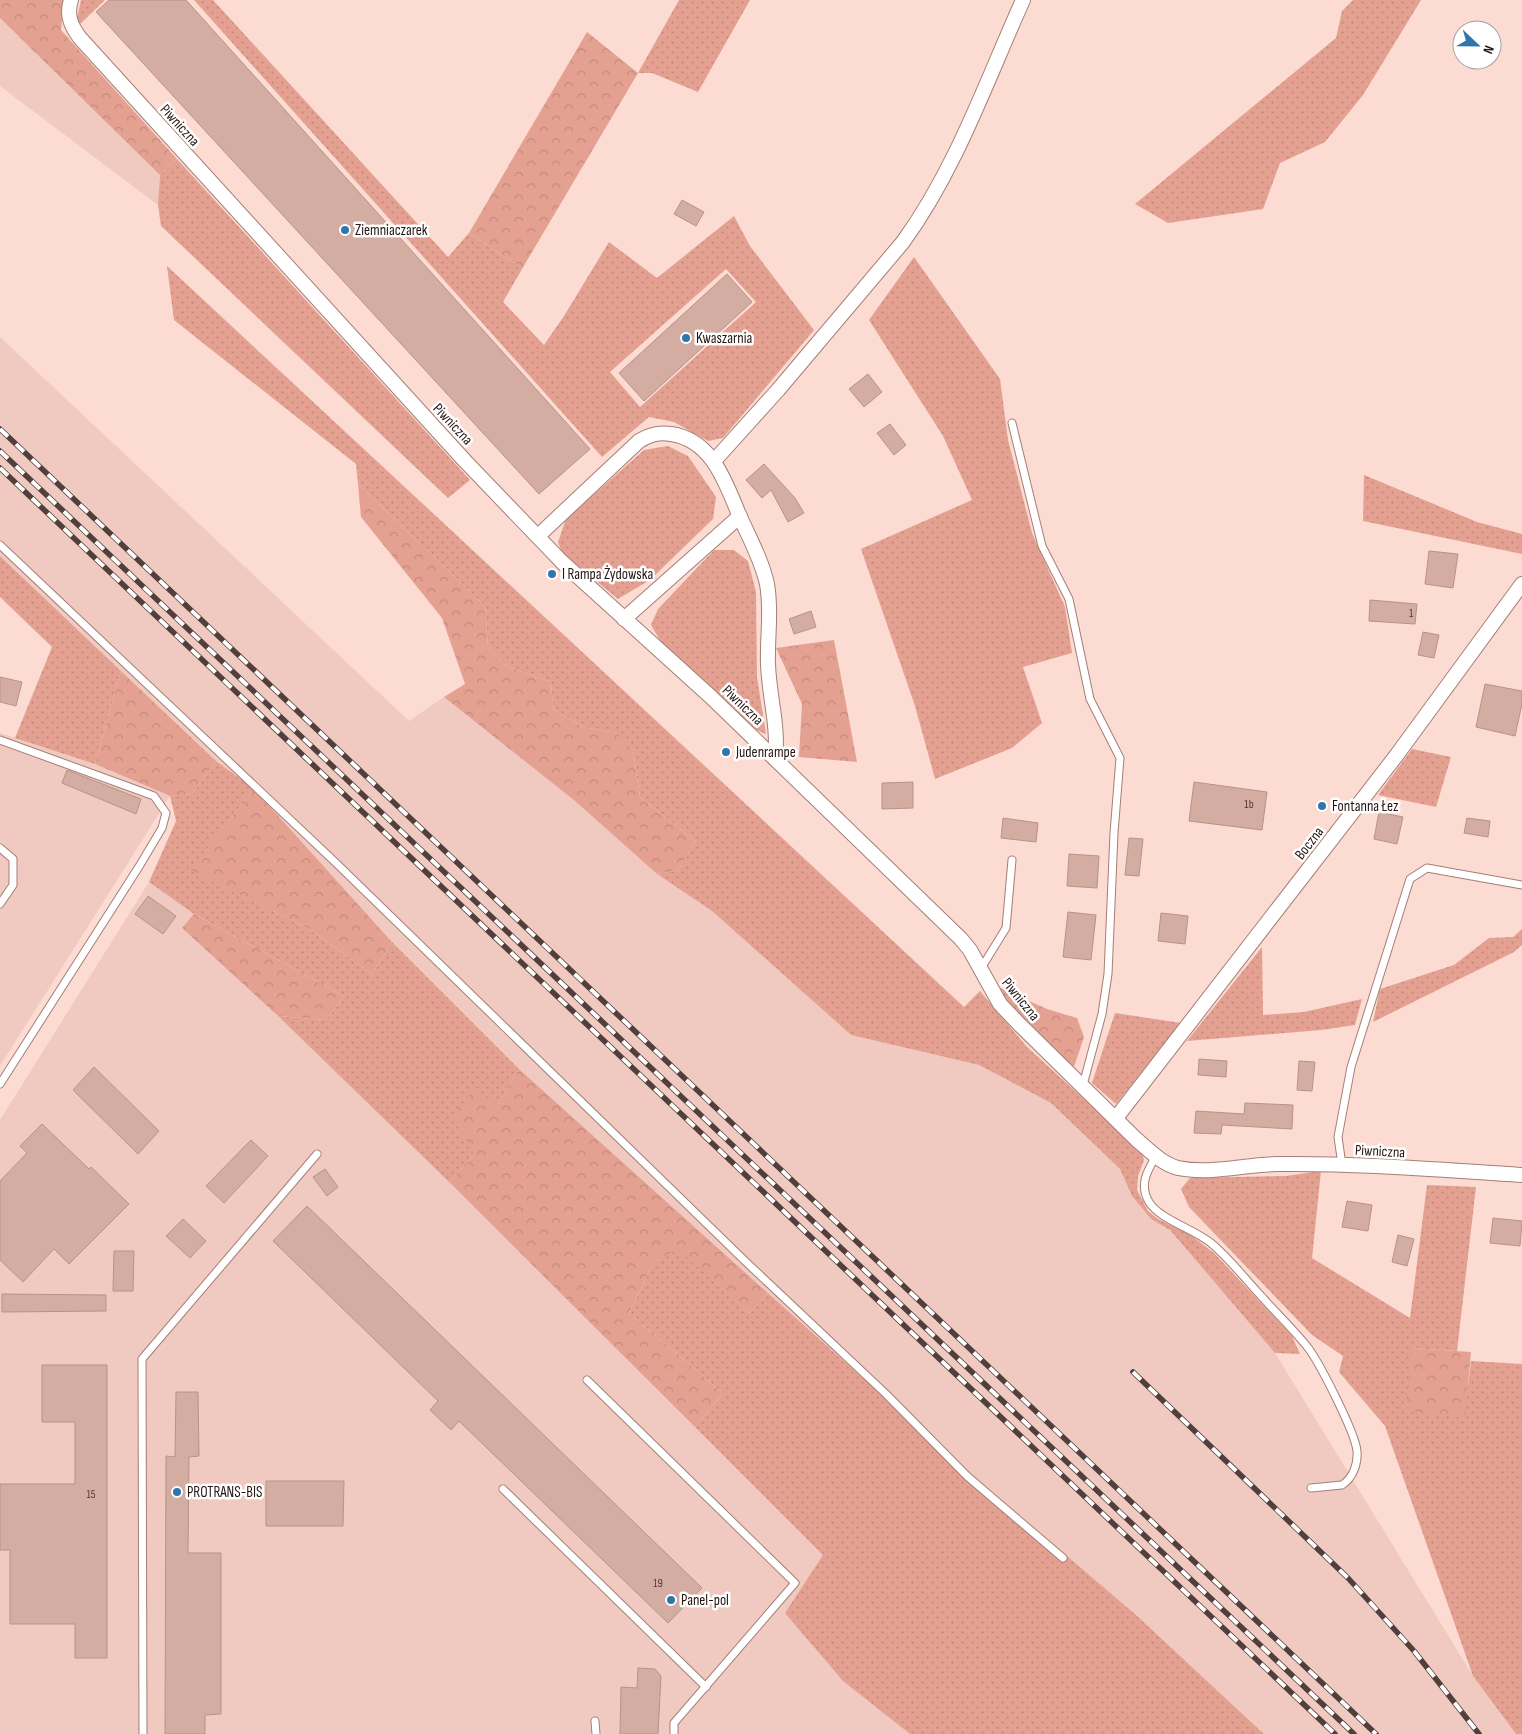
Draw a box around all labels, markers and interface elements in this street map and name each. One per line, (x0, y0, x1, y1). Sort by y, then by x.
north arrow (1452, 20, 1502, 70)
text: N (1479, 43, 1498, 56)
street label: Piwniczna (156, 100, 204, 151)
place label: Ziemniaczarek (355, 221, 428, 240)
marker: Ziemniaczarek (339, 224, 351, 236)
place label: Kwaszarnia (696, 329, 752, 348)
marker: Kwaszarnia (680, 332, 692, 344)
street label: Piwniczna (429, 399, 477, 449)
place label: I Rampa Żydowska (562, 565, 653, 584)
marker: I Rampa Żydowska (546, 568, 558, 580)
house number: 1 (1409, 606, 1414, 621)
street label: Piwniczna (718, 681, 767, 730)
place label: Judenrampe (735, 743, 796, 762)
marker: Judenrampe (720, 746, 732, 758)
house number: 1b (1244, 797, 1254, 812)
place label: Fontanna Łez (1332, 797, 1399, 816)
marker: Fontanna Łez (1316, 800, 1328, 812)
street label: Boczna (1291, 823, 1328, 863)
street label: Piwniczna (997, 974, 1044, 1025)
street label: Piwniczna (1354, 1141, 1406, 1162)
place label: PROTRANS-BIS (187, 1483, 262, 1502)
marker: PROTRANS-BIS (171, 1486, 183, 1498)
house number: 15 (86, 1487, 96, 1502)
house number: 19 (653, 1576, 663, 1591)
place label: Panel-pol (681, 1591, 729, 1610)
marker: Panel-pol (665, 1594, 677, 1606)

